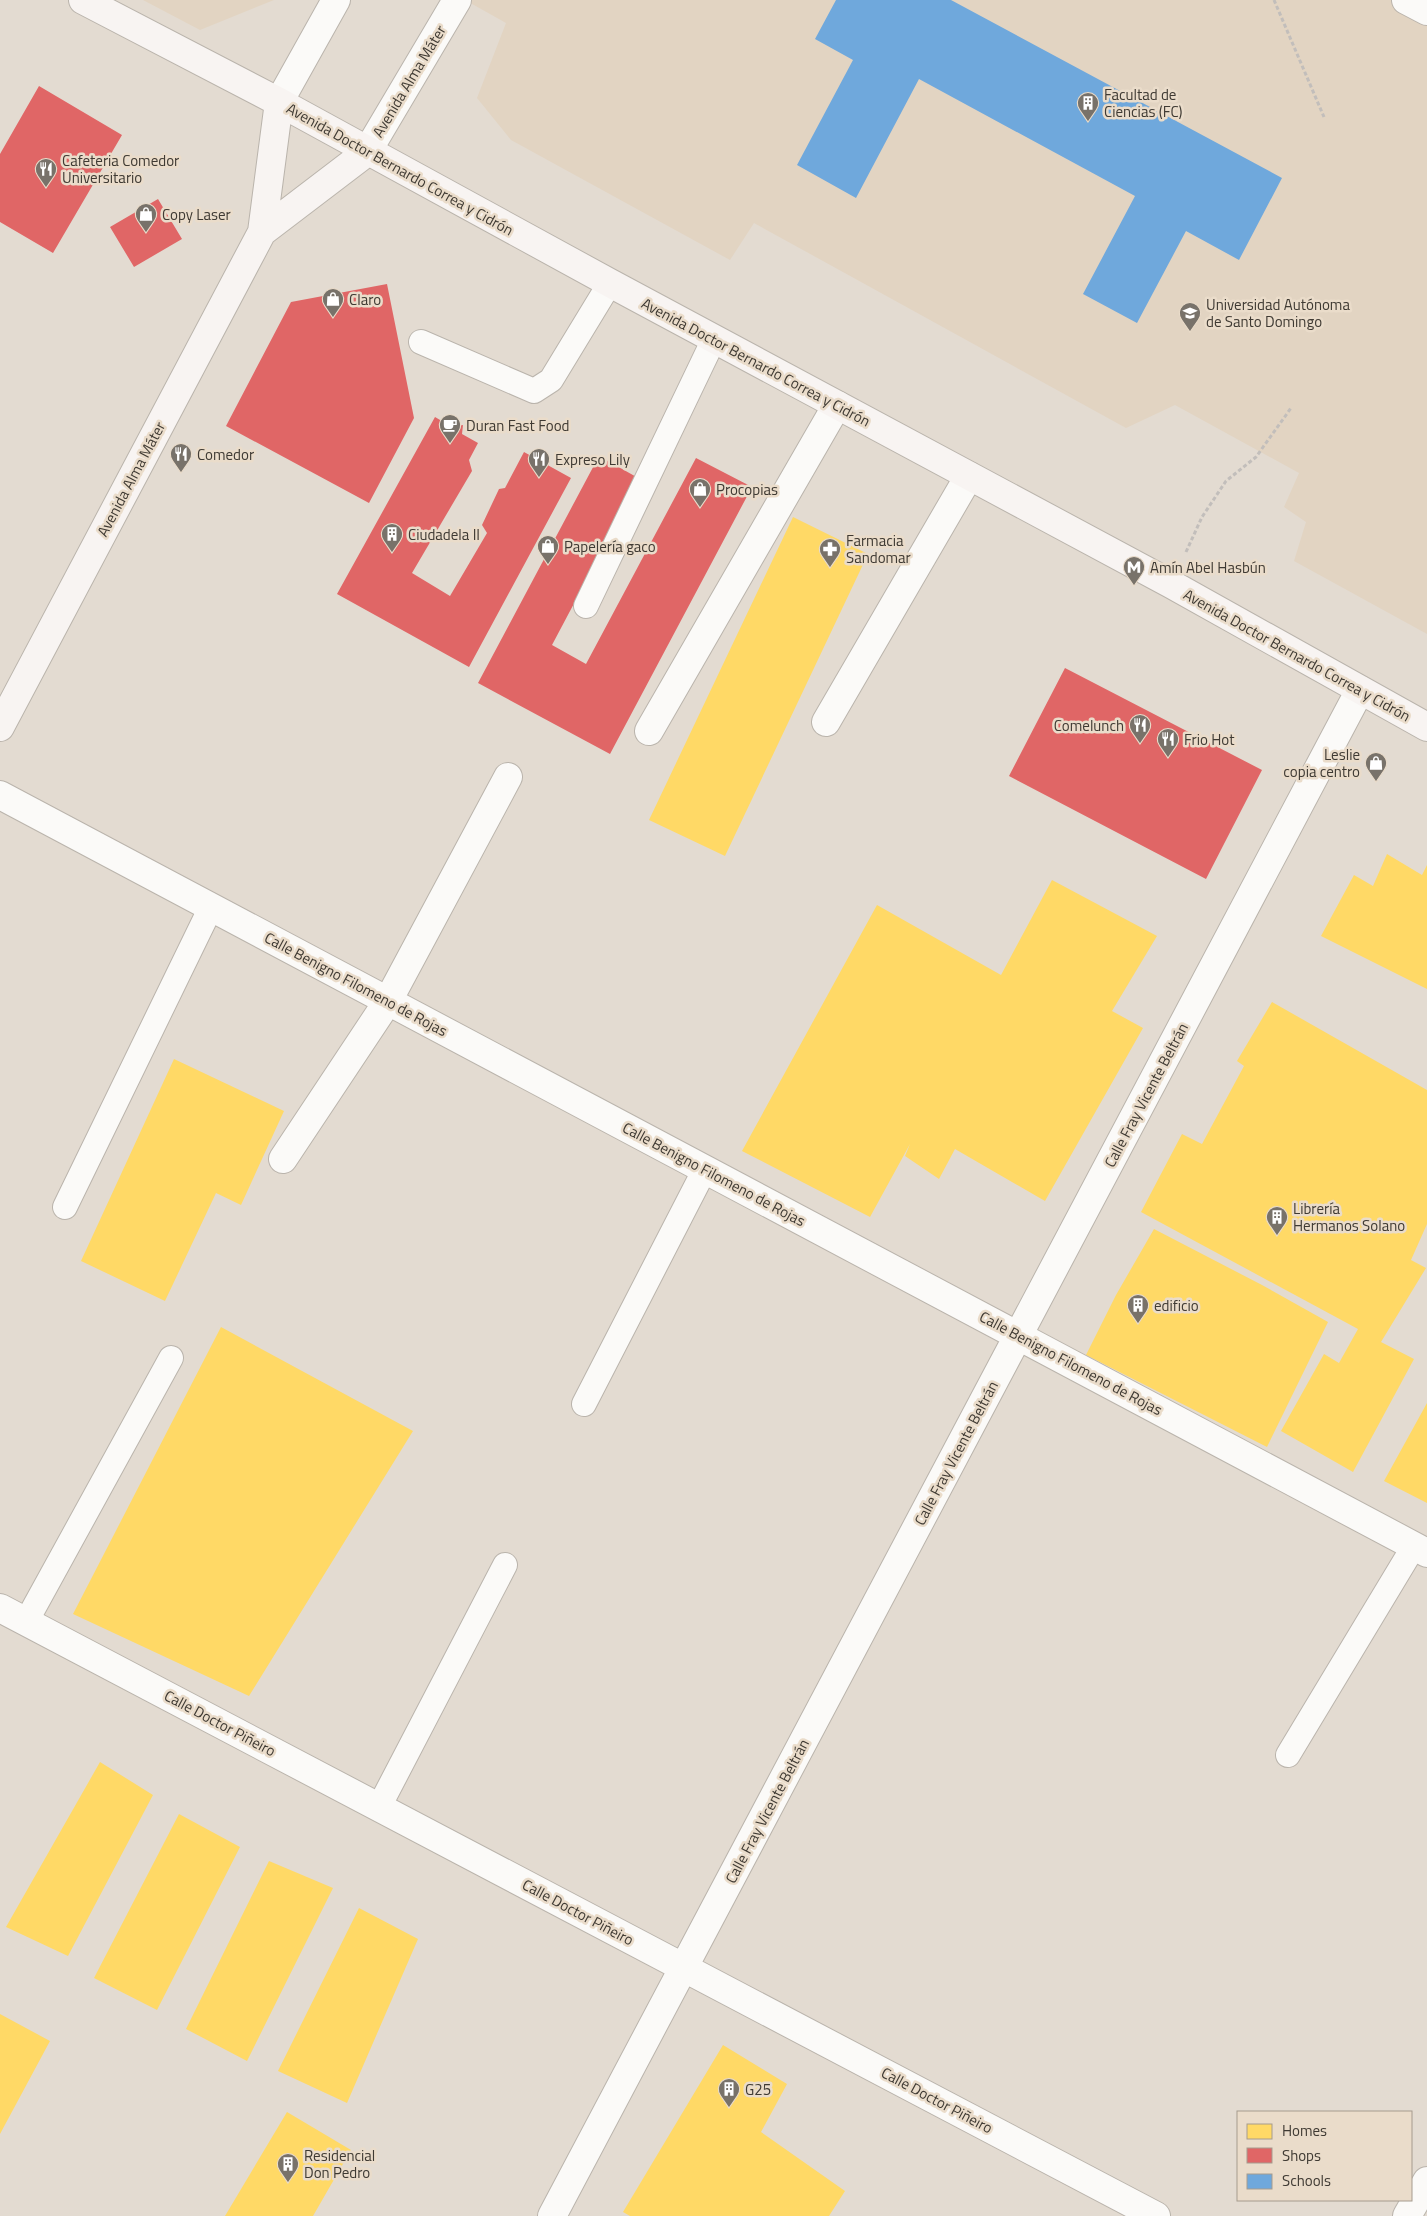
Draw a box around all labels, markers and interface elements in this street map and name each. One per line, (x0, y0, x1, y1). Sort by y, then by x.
street label: Avenida Alma Máter (366, 21, 452, 141)
place label: Facultad de Ciencias (FC) (1104, 83, 1183, 123)
building icon: Facultad de Ciencias (FC) (1076, 91, 1100, 122)
street label: Avenida Doctor Bernardo Correa y Cidrón (282, 97, 518, 241)
place label: Cafeteria Comedor Universitario (62, 149, 179, 189)
restaurant icon: Cafeteria Comedor Universitario (34, 157, 58, 188)
shop icon: Copy Laser (134, 202, 158, 233)
place label: Copy Laser (162, 203, 231, 226)
shop icon: Claro (321, 287, 345, 318)
place label: Claro (349, 288, 381, 311)
street label: Avenida Doctor Bernardo Correa y Cidrón (637, 292, 875, 432)
place label: Universidad Autónoma de Santo Domingo (1206, 293, 1350, 333)
school or university icon: Universidad Autónoma de Santo Domingo (1178, 301, 1202, 332)
cafe icon: Duran Fast Food (438, 413, 462, 444)
place label: Duran Fast Food (466, 414, 570, 437)
street label: Avenida Alma Máter (91, 417, 171, 541)
restaurant icon: Comedor (169, 442, 193, 473)
place label: Comedor (197, 443, 254, 466)
restaurant icon: Expreso Lily (527, 447, 551, 478)
place label: Expreso Lily (555, 448, 630, 471)
shop icon: Procopias (688, 477, 712, 508)
place label: Procopias (716, 478, 778, 501)
building icon: Ciudadela II (380, 522, 404, 553)
place label: Ciudadela II (408, 523, 480, 546)
place label: Farmacia Sandomar (846, 529, 911, 569)
shop icon: Papelería gaco (536, 534, 560, 565)
place label: Papelería gaco (564, 535, 656, 558)
pharmacy icon: Farmacia Sandomar (818, 537, 842, 568)
metro station icon: Amín Abel Hasbún (1122, 555, 1146, 586)
place label: Amín Abel Hasbún (1150, 556, 1266, 579)
street label: Avenida Doctor Bernardo Correa y Cidrón (1179, 583, 1415, 727)
restaurant icon: Comelunch (1128, 713, 1152, 744)
place label: Comelunch (1054, 714, 1124, 737)
restaurant icon: Frio Hot (1156, 727, 1180, 758)
place label: Frio Hot (1184, 728, 1235, 751)
place label: Leslie copia centro (1283, 743, 1360, 783)
shop icon: Leslie copia centro (1364, 751, 1388, 782)
street label: Calle Benigno Filomeno de Rojas (260, 926, 452, 1042)
street label: Calle Fray Vicente Beltrán (1098, 1019, 1194, 1171)
street label: Calle Benigno Filomeno de Rojas (618, 1116, 810, 1232)
place label: Librería Hermanos Solano (1293, 1197, 1405, 1237)
building icon: Librería Hermanos Solano (1265, 1205, 1289, 1236)
building icon: edificio (1126, 1293, 1150, 1324)
place label: edificio (1154, 1294, 1199, 1317)
street label: Calle Benigno Filomeno de Rojas (975, 1305, 1167, 1421)
street label: Calle Fray Vicente Beltrán (908, 1377, 1004, 1529)
street label: Calle Doctor Piñeiro (160, 1684, 280, 1762)
street label: Calle Fray Vicente Beltrán (719, 1735, 815, 1887)
street label: Calle Doctor Piñeiro (518, 1873, 638, 1951)
street label: Calle Doctor Piñeiro (877, 2061, 997, 2139)
building icon: G25 (717, 2077, 741, 2108)
place label: G25 (745, 2078, 771, 2101)
legend (1237, 2111, 1412, 2201)
text: Homes (1282, 2119, 1327, 2142)
place label: Residencial Don Pedro (304, 2144, 375, 2184)
text: Shops (1282, 2144, 1321, 2167)
building icon: Residencial Don Pedro (276, 2152, 300, 2183)
text: Schools (1282, 2169, 1331, 2192)

